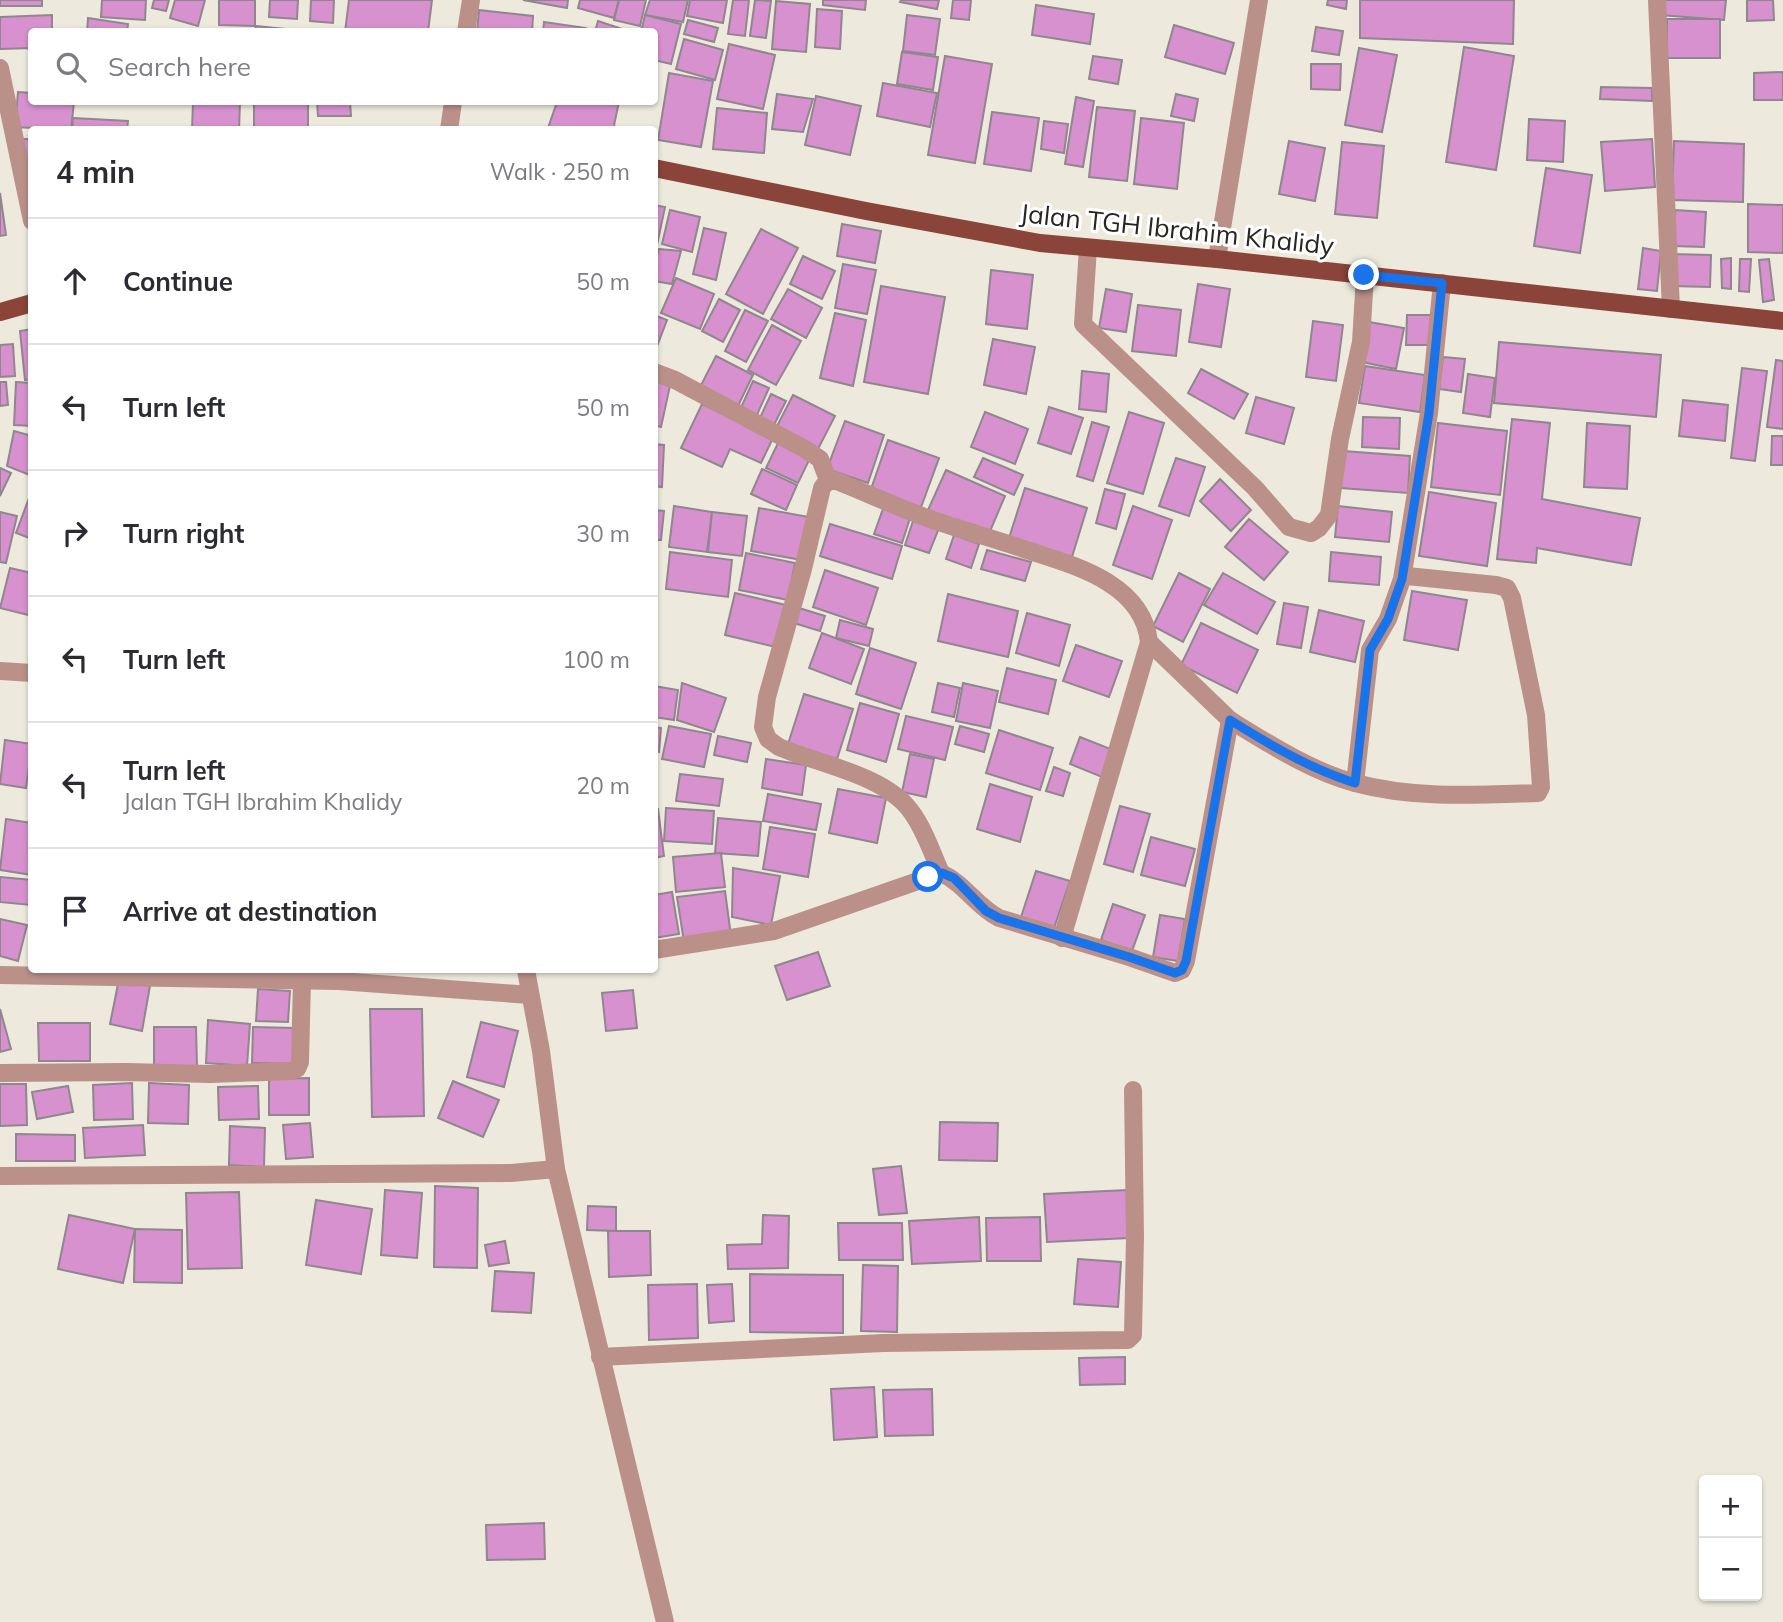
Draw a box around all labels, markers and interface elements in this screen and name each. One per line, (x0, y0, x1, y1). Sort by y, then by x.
search box (28, 28, 658, 105)
icon: search (52, 48, 90, 86)
text: Search here (108, 50, 251, 83)
text: 4 min (56, 153, 135, 191)
text: Walk · 250 m (490, 157, 630, 186)
street label: Jalan TGH Ibrahim Khalidy (1018, 196, 1336, 262)
route end (1348, 259, 1379, 290)
icon: ahead (56, 262, 94, 300)
text: Continue (123, 265, 233, 298)
text: 50 m (576, 267, 630, 296)
icon: left (56, 388, 94, 426)
text: Turn left (123, 391, 225, 424)
text: 50 m (576, 393, 630, 422)
icon: right (56, 514, 94, 552)
text: Turn right (123, 517, 244, 550)
text: 30 m (576, 519, 630, 548)
icon: left (56, 640, 94, 678)
text: Turn left (123, 643, 225, 676)
text: 100 m (562, 645, 630, 674)
text: Turn left (123, 754, 225, 787)
icon: left (56, 766, 94, 804)
text: 20 m (576, 771, 630, 800)
text: Jalan TGH Ibrahim Khalidy (123, 787, 402, 816)
route start (912, 861, 943, 892)
icon: arrive (56, 892, 94, 930)
text: Arrive at destination (123, 895, 378, 928)
map controls (1699, 1475, 1762, 1601)
button: + (1699, 1475, 1762, 1538)
button: − (1699, 1538, 1762, 1601)

